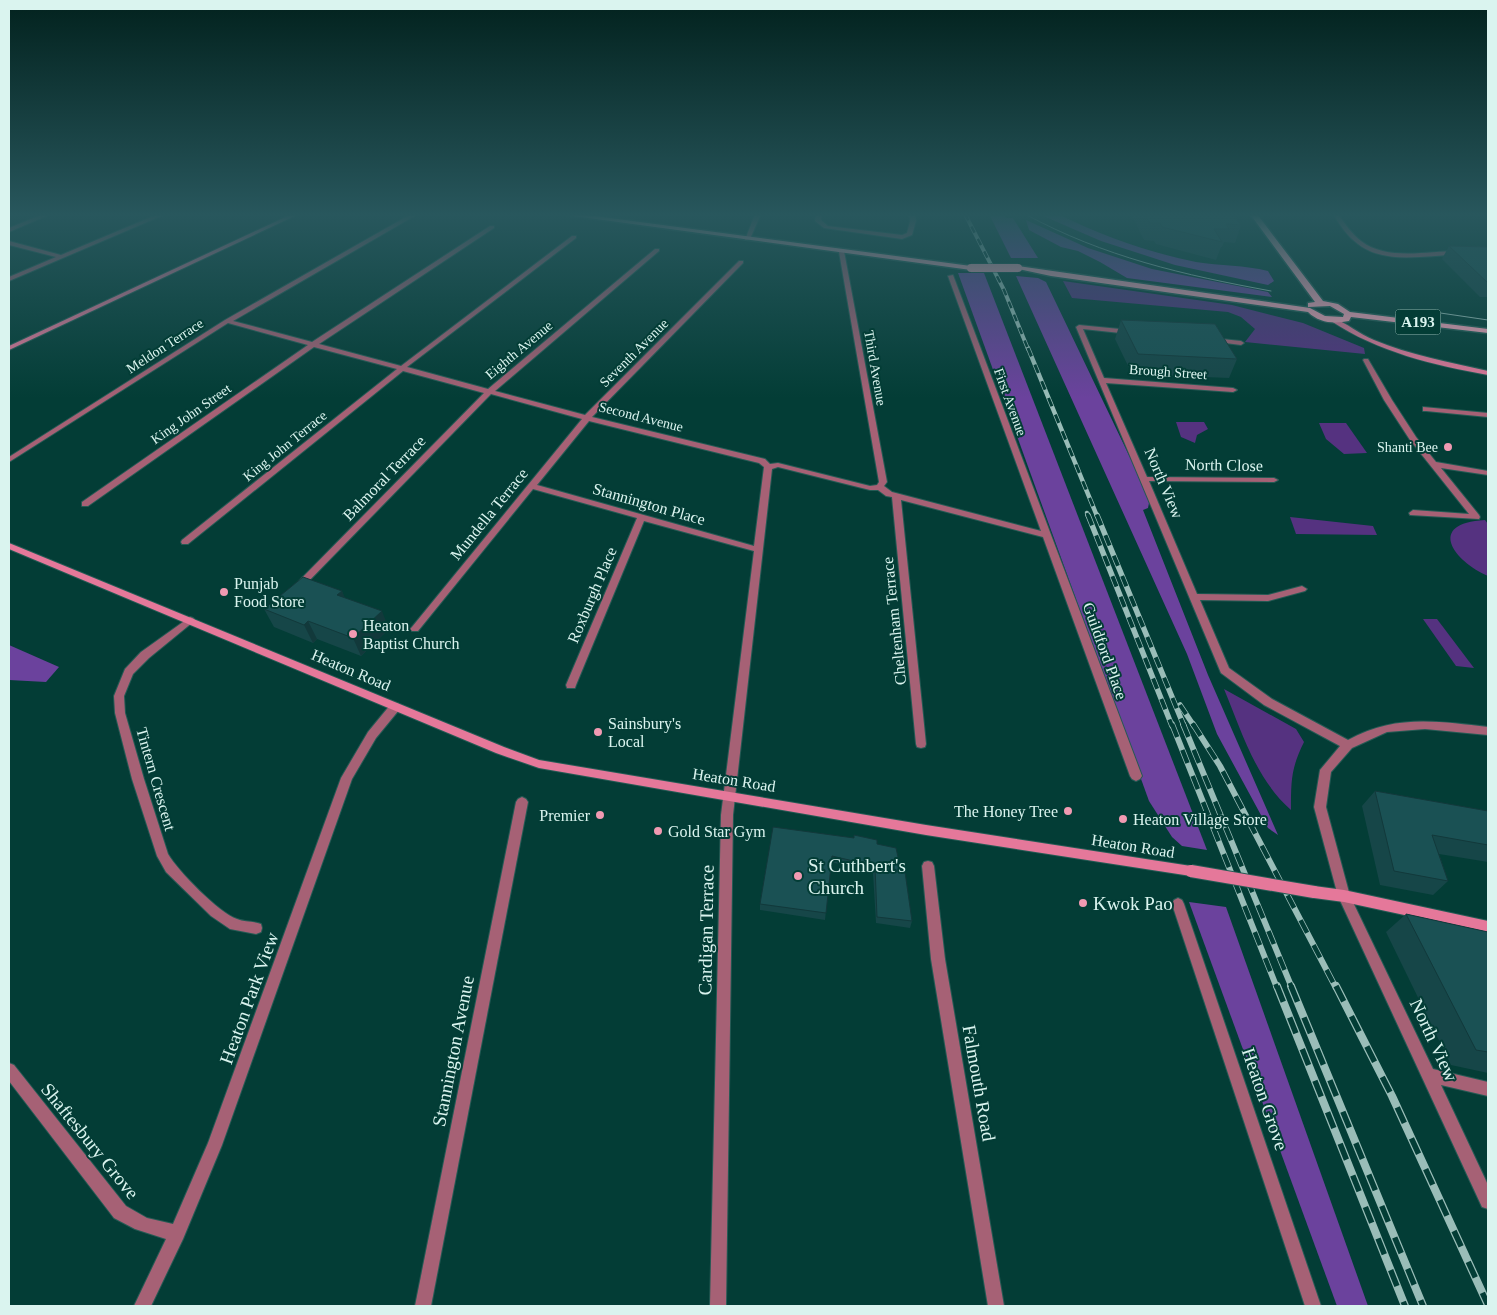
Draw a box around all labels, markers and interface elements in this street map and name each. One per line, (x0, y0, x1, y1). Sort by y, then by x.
road number: A193 (1396, 310, 1440, 334)
street label: Meldon Terrace (124, 316, 206, 376)
street label: Seventh Avenue (597, 316, 671, 390)
street label: Eighth Avenue (483, 318, 555, 382)
street label: Third Avenue (861, 329, 889, 407)
street label: Brough Street (1128, 362, 1208, 382)
street label: First Avenue (991, 366, 1029, 438)
street label: King John Street (148, 381, 234, 447)
street label: Second Avenue (597, 399, 685, 435)
street label: King John Terrace (240, 408, 330, 484)
street label: Balmoral Terrace (339, 432, 429, 524)
place label: Shanti Bee (1377, 440, 1438, 455)
marker: Shanti Bee (1442, 441, 1454, 453)
street label: North View (1142, 445, 1187, 521)
street label: North Close (1185, 456, 1263, 474)
street label: Mundella Terrace (447, 465, 531, 563)
street label: Stannington Place (591, 480, 707, 529)
street label: Roxburgh Place (564, 545, 621, 646)
street label: Cheltenham Terrace (879, 556, 909, 686)
place label: Punjab Food Store (234, 575, 305, 610)
marker: Punjab Food Store (218, 586, 230, 598)
street label: Guildford Place (1080, 600, 1130, 702)
place label: Heaton Baptist Church (363, 617, 459, 653)
marker: Heaton Baptist Church (347, 628, 359, 640)
street label: Heaton Road (309, 646, 393, 694)
place label: Sainsbury's Local (608, 715, 681, 750)
street label: Tintern Crescent (133, 725, 179, 833)
marker: Sainsbury's Local (592, 726, 604, 738)
street label: Heaton Road (691, 765, 777, 795)
place label: The Honey Tree (954, 803, 1058, 821)
marker: The Honey Tree (1062, 805, 1074, 817)
place label: Premier (539, 807, 591, 824)
marker: Premier (594, 809, 606, 821)
place label: Heaton Village Store (1133, 811, 1267, 829)
marker: Heaton Village Store (1117, 813, 1129, 825)
place label: Gold Star Gym (668, 823, 766, 841)
marker: Gold Star Gym (652, 825, 664, 837)
street label: Heaton Road (1090, 831, 1176, 861)
place label: St Cuthbert's Church (808, 855, 906, 898)
street label: Cardigan Terrace (694, 864, 718, 996)
marker: St Cuthbert's Church (792, 870, 804, 882)
place label: Kwok Pao (1093, 893, 1173, 914)
marker: Kwok Pao (1077, 897, 1089, 909)
street label: Heaton Park View (215, 929, 283, 1067)
street label: Stannington Avenue (428, 974, 478, 1128)
street label: North View (1406, 995, 1462, 1085)
street label: Falmouth Road (958, 1023, 1000, 1143)
street label: Heaton Grove (1238, 1045, 1292, 1153)
street label: Shaftesbury Grove (37, 1079, 143, 1203)

